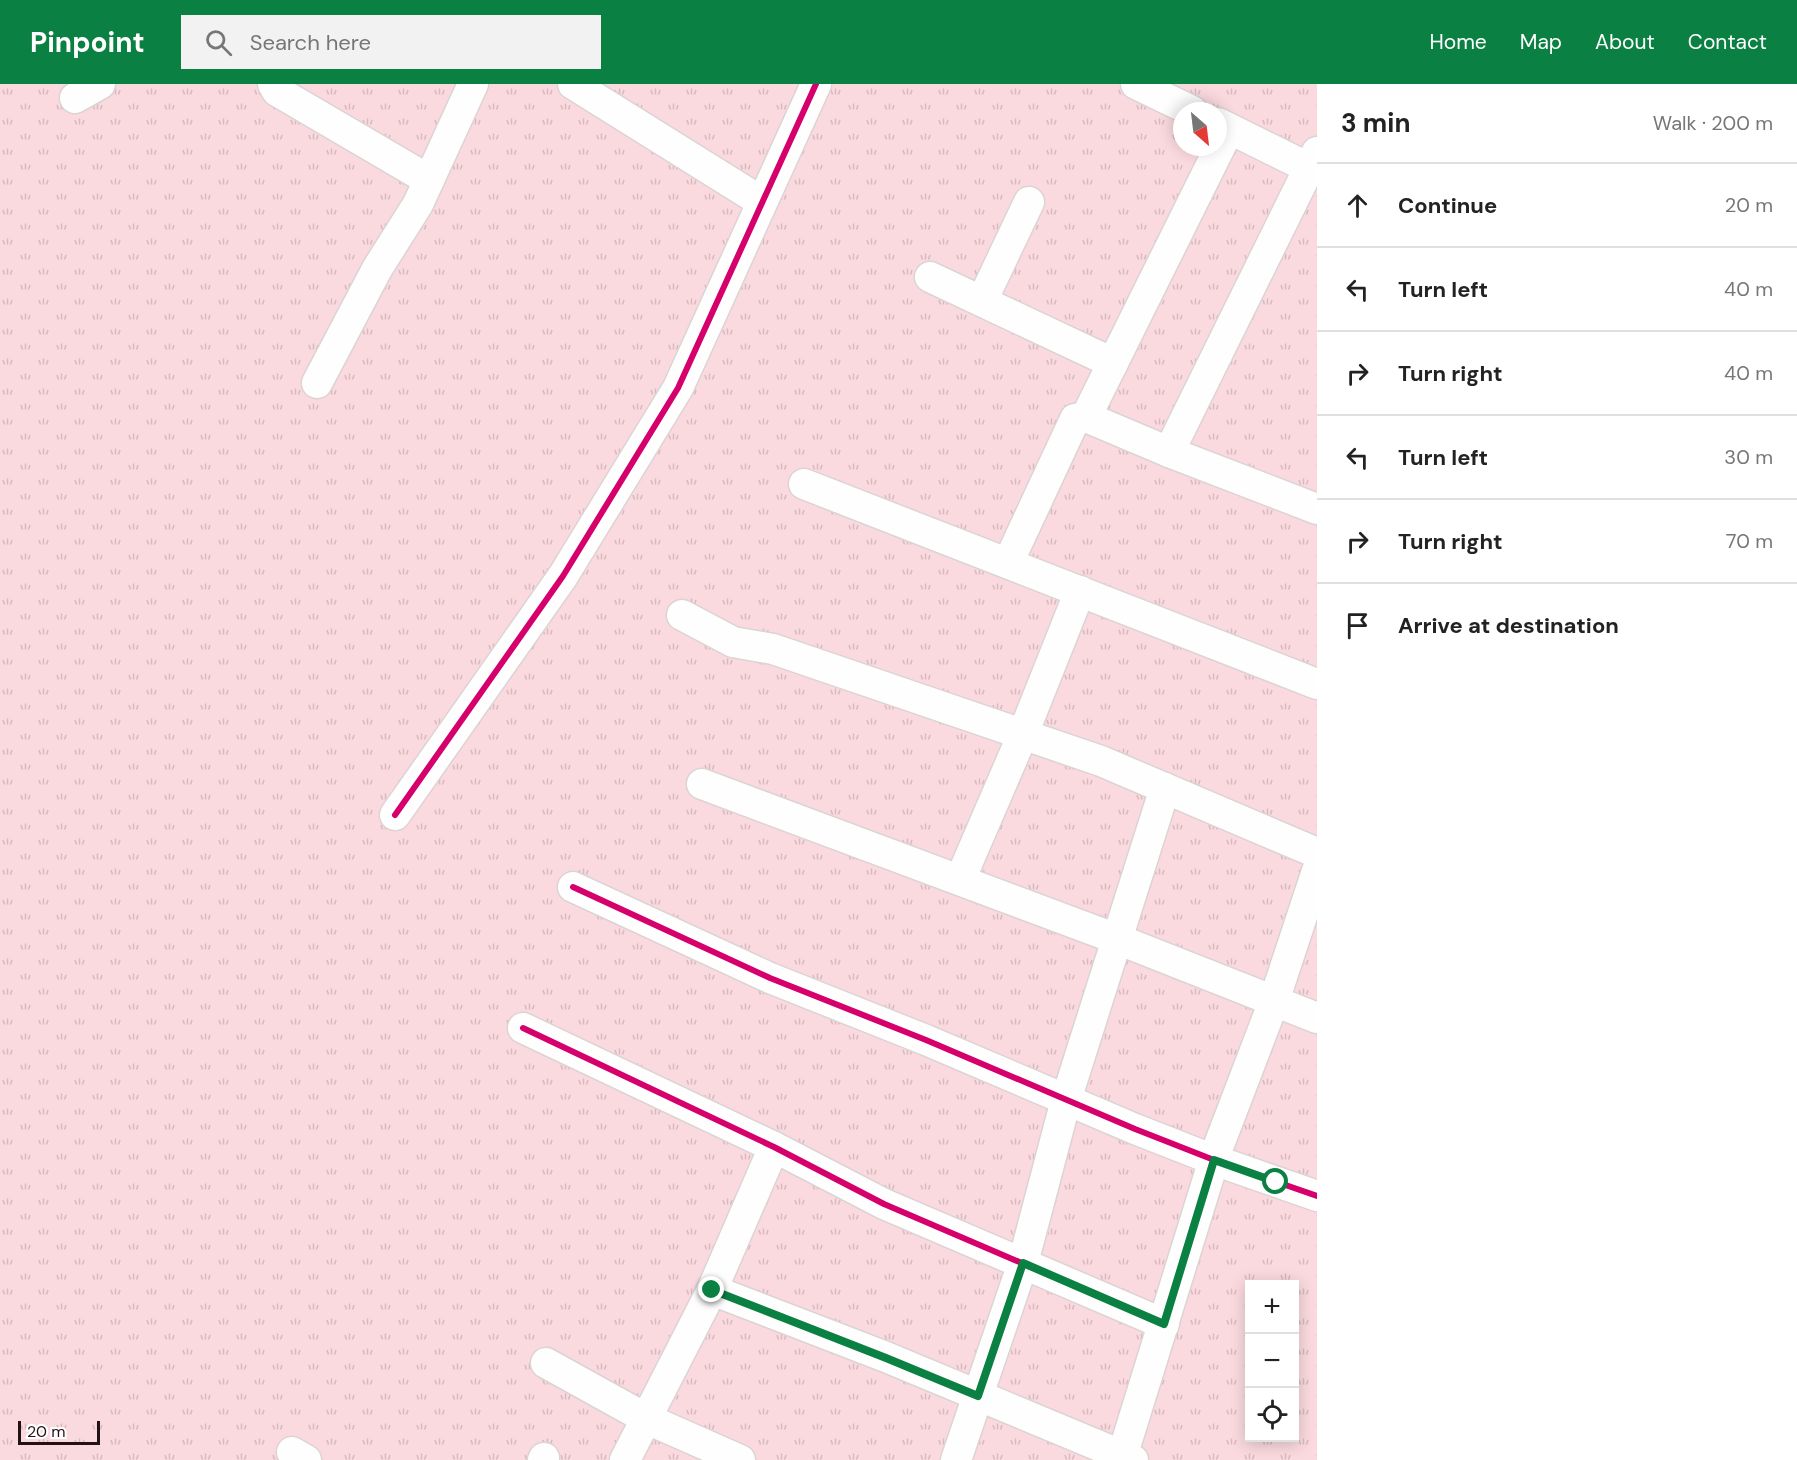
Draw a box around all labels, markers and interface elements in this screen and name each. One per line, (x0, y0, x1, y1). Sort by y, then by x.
search box (181, 15, 601, 69)
text: Pinpoint (30, 24, 145, 61)
icon: search (202, 26, 235, 59)
text: Search here (250, 28, 371, 57)
text: Home (1429, 28, 1487, 56)
text: Map (1520, 28, 1562, 56)
text: About (1595, 28, 1655, 56)
text: Contact (1688, 28, 1767, 56)
north arrow (1173, 102, 1227, 156)
text: 3 min (1341, 106, 1410, 140)
text: Walk · 200 m (1653, 110, 1773, 136)
icon: ahead (1341, 189, 1374, 222)
text: Continue (1398, 191, 1497, 220)
text: 20 m (1725, 192, 1773, 218)
icon: left (1341, 273, 1374, 306)
text: Turn left (1398, 275, 1488, 304)
text: 40 m (1724, 276, 1773, 302)
icon: right (1341, 357, 1374, 390)
text: Turn right (1398, 359, 1503, 388)
text: 40 m (1724, 360, 1773, 386)
icon: left (1341, 441, 1374, 474)
text: Turn left (1398, 443, 1488, 472)
text: 30 m (1724, 444, 1773, 470)
icon: right (1341, 525, 1374, 558)
text: Turn right (1398, 527, 1503, 556)
text: 70 m (1726, 528, 1773, 554)
icon: arrive (1341, 609, 1374, 642)
text: Arrive at destination (1398, 611, 1619, 640)
route start (1262, 1168, 1288, 1194)
route end (698, 1276, 724, 1302)
map controls (1245, 1280, 1299, 1442)
button: + (1245, 1280, 1299, 1334)
button: − (1245, 1334, 1299, 1388)
button: locate (1245, 1388, 1299, 1442)
scale bar (18, 1418, 100, 1446)
text: 20 m (27, 1421, 66, 1442)

